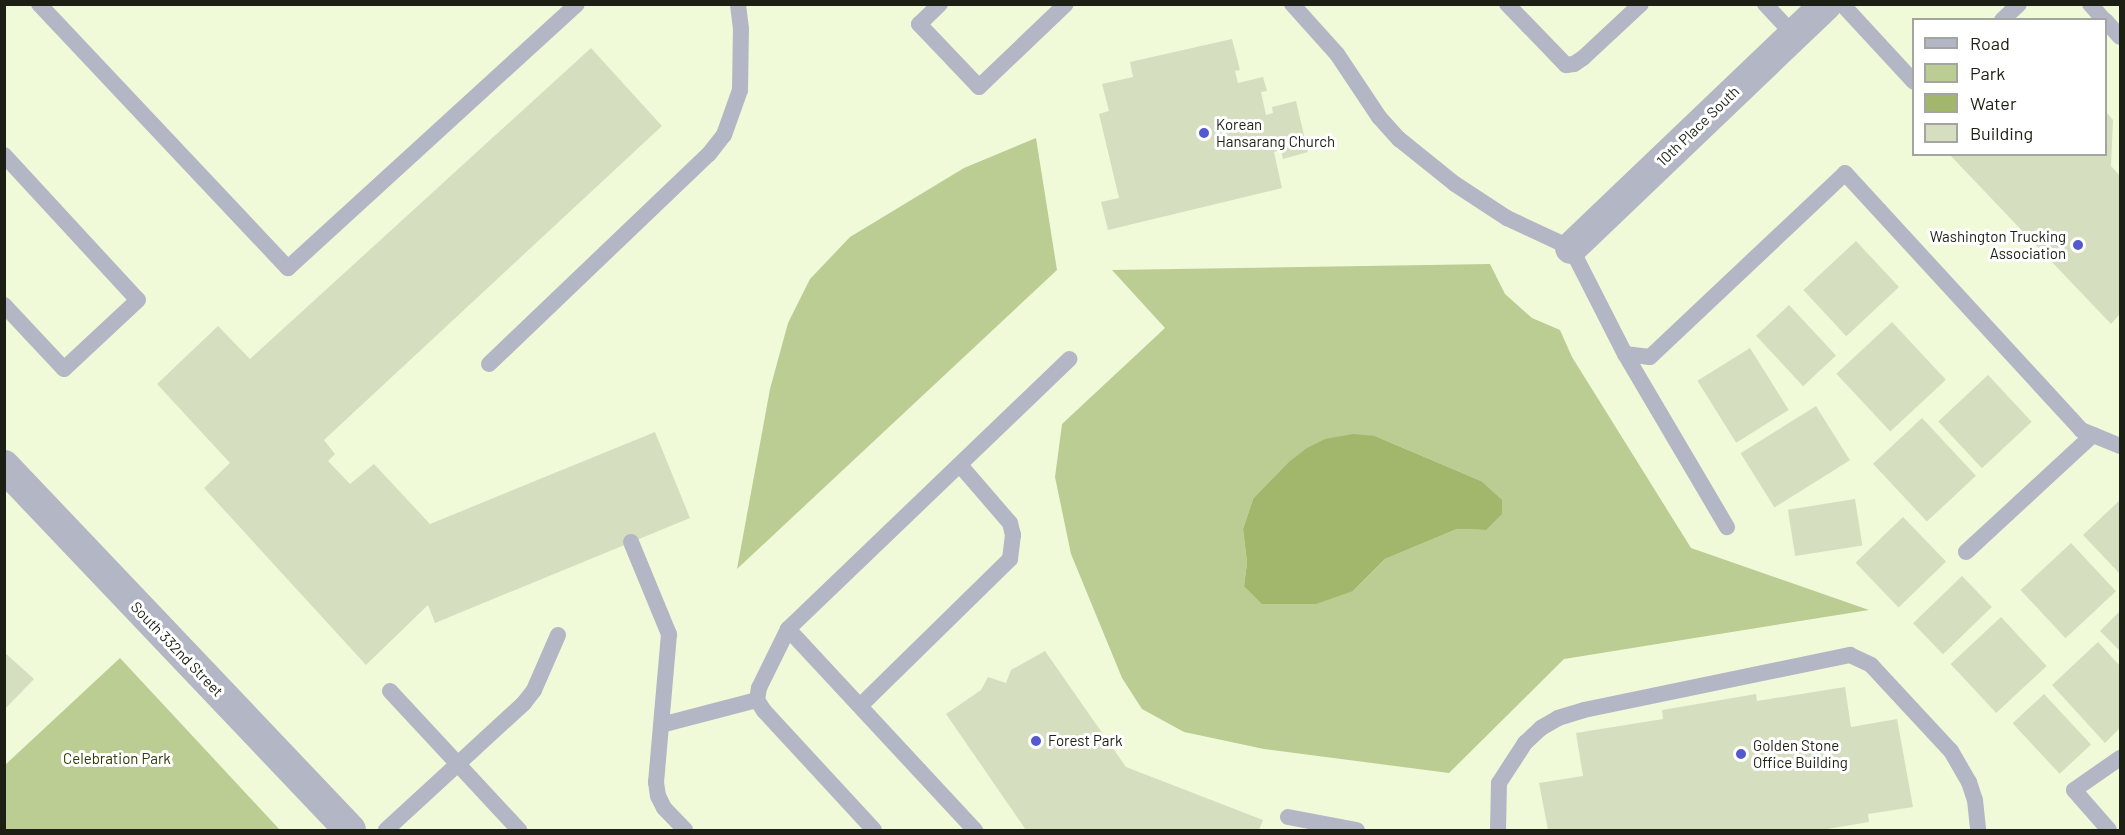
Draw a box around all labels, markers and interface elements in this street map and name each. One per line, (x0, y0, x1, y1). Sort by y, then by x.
legend (1912, 18, 2107, 156)
text: Road (1970, 32, 2010, 54)
text: Park (1970, 62, 2005, 84)
street label: 10th Place South (1653, 82, 1743, 170)
text: Water (1970, 92, 2017, 114)
place label: Korean Hansarang Church (1216, 115, 1335, 150)
text: Building (1970, 122, 2033, 144)
marker: Korean Hansarang Church (1197, 126, 1211, 140)
place label: Washington Trucking Association (1930, 227, 2066, 262)
marker: Washington Trucking Association (2071, 238, 2085, 252)
street label: South 332nd Street (127, 598, 227, 700)
place label: Forest Park (1048, 732, 1122, 750)
marker: Forest Park (1029, 734, 1043, 748)
place label: Golden Stone Office Building (1753, 736, 1848, 771)
marker: Golden Stone Office Building (1734, 747, 1748, 761)
park label: Celebration Park (63, 750, 171, 768)

